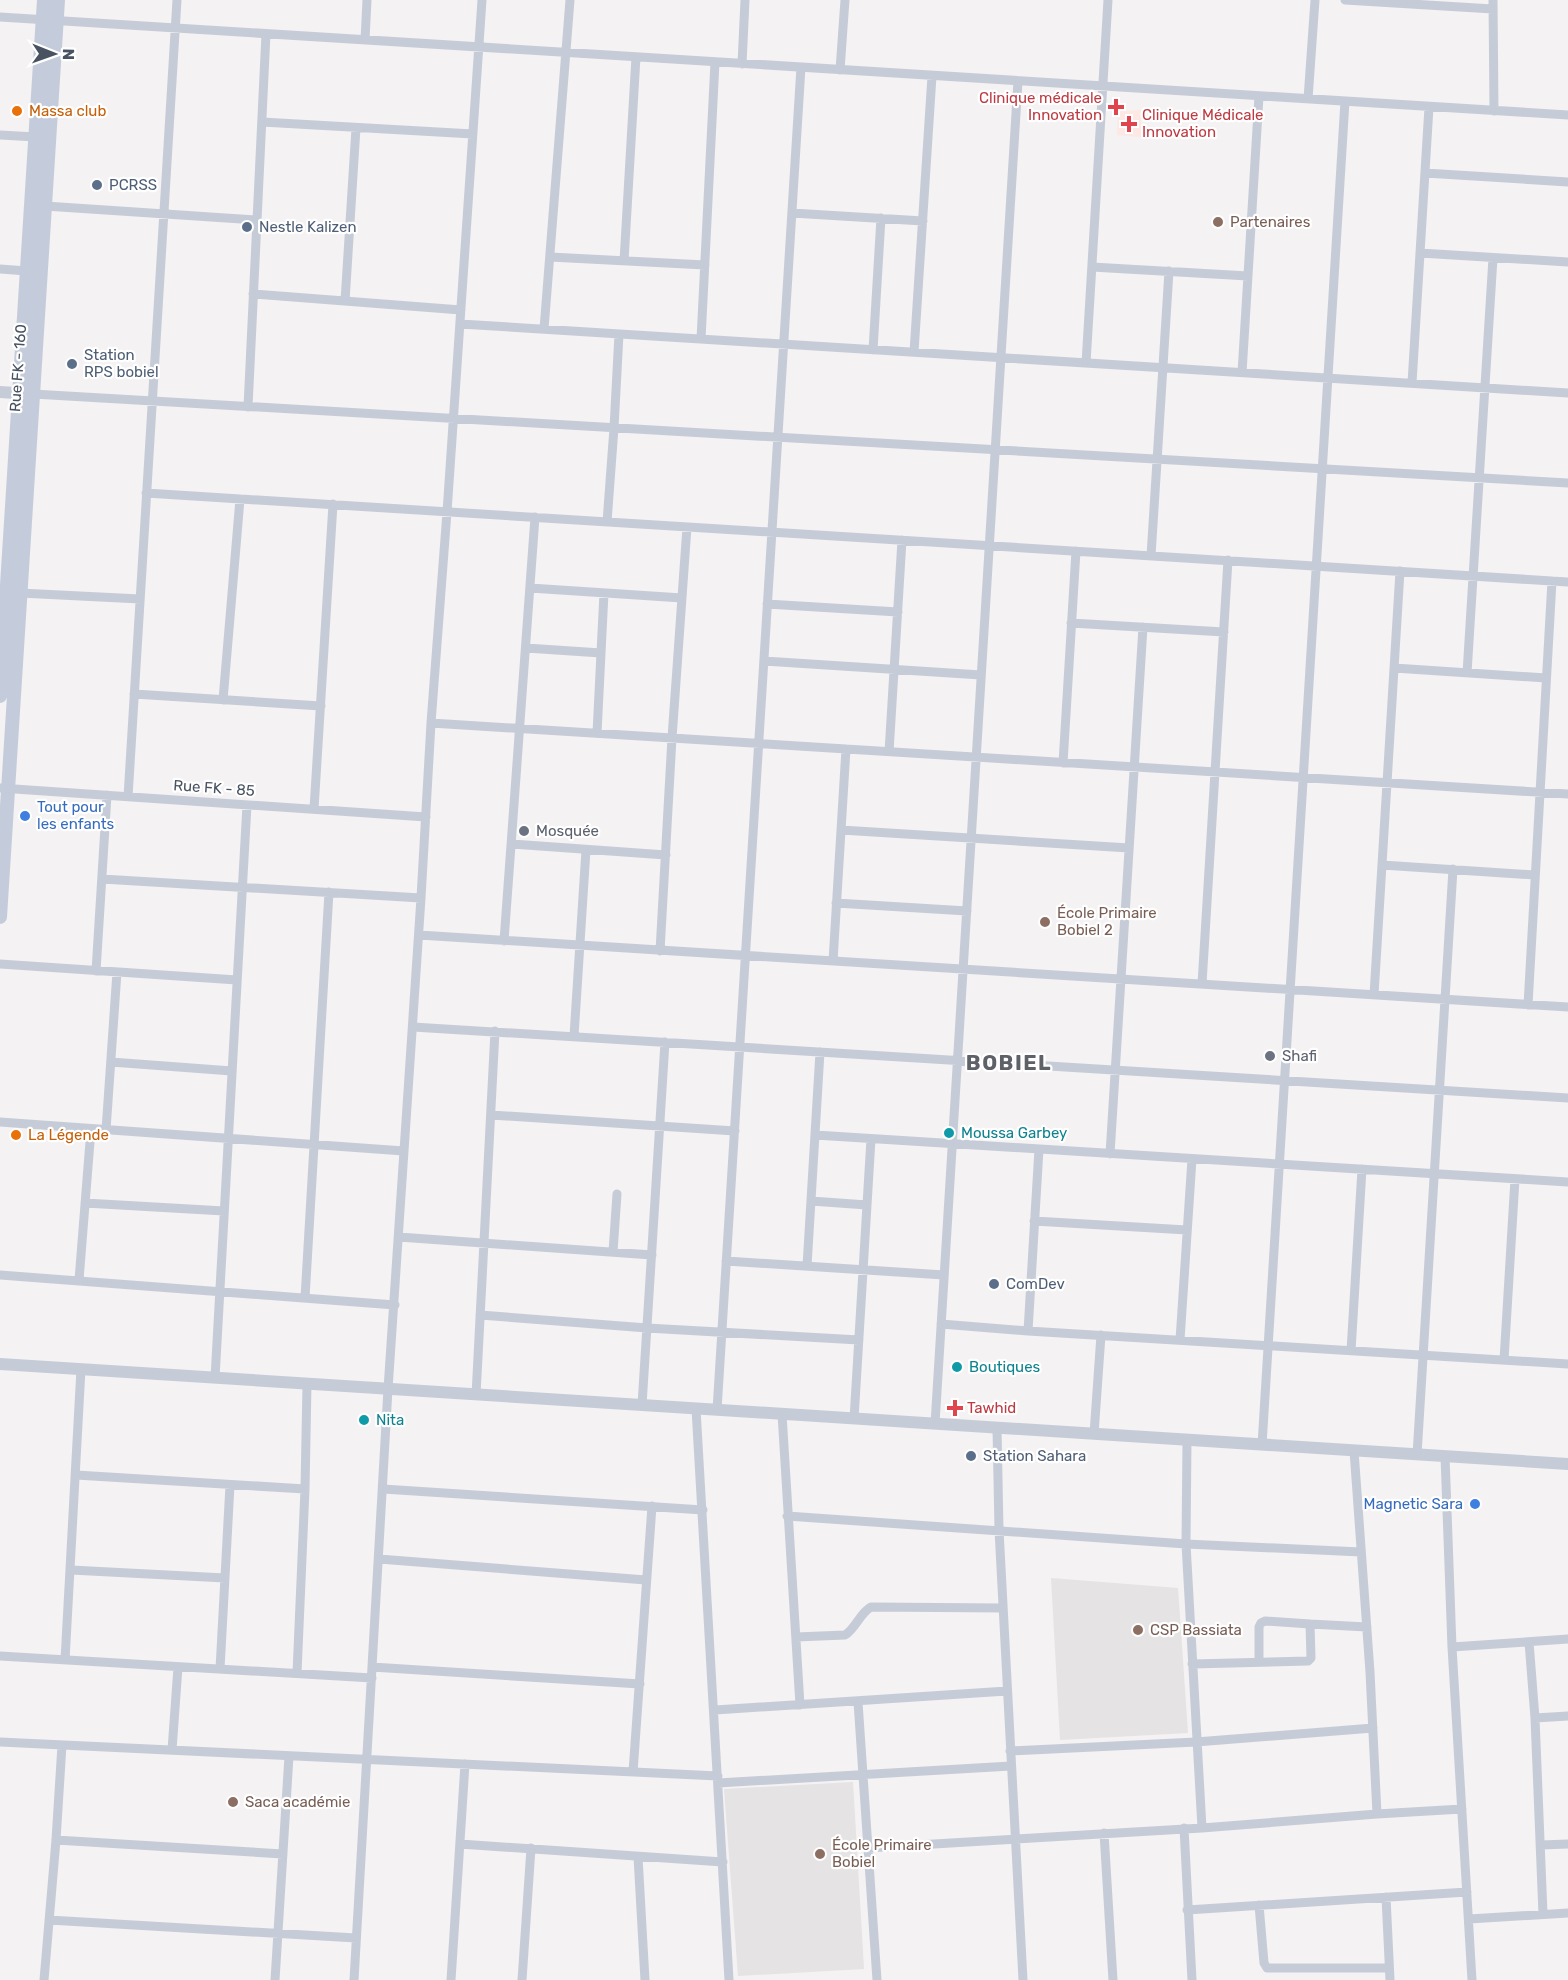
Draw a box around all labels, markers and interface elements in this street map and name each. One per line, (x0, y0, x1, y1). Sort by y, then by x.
north arrow (24, 24, 84, 84)
text: N (59, 48, 78, 60)
place label: Clinique médicale Innovation (979, 89, 1102, 124)
marker: Clinique médicale Innovation (1107, 98, 1125, 116)
place label: Massa club (29, 102, 106, 120)
marker: Massa club (10, 104, 24, 118)
place label: Clinique Médicale Innovation (1142, 106, 1264, 141)
marker: Clinique Médicale Innovation (1120, 115, 1138, 133)
place label: PCRSS (109, 176, 157, 194)
marker: PCRSS (90, 178, 104, 192)
place label: Partenaires (1230, 213, 1311, 231)
marker: Partenaires (1211, 215, 1225, 229)
place label: Nestle Kalizen (259, 218, 357, 236)
marker: Nestle Kalizen (240, 220, 254, 234)
street label: Rue FK - 160 (6, 323, 30, 413)
place label: Station RPS bobiel (84, 346, 159, 381)
marker: Station RPS bobiel (65, 357, 79, 371)
street label: Rue FK - 85 (173, 776, 255, 800)
place label: Tout pour les enfants (37, 798, 115, 833)
marker: Tout pour les enfants (18, 809, 32, 823)
place label: Mosquée (536, 822, 599, 840)
marker: Mosquée (517, 824, 531, 838)
place label: École Primaire Bobiel 2 (1057, 904, 1157, 939)
marker: École Primaire Bobiel 2 (1038, 915, 1052, 929)
place label: Shafi (1282, 1047, 1317, 1065)
marker: Shafi (1263, 1049, 1277, 1063)
district label: BOBIEL (966, 1050, 1052, 1075)
place label: Moussa Garbey (961, 1124, 1067, 1142)
place label: La Légende (28, 1126, 109, 1144)
marker: Moussa Garbey (942, 1126, 956, 1140)
marker: La Légende (9, 1128, 23, 1142)
place label: ComDev (1006, 1275, 1065, 1293)
marker: ComDev (987, 1277, 1001, 1291)
place label: Boutiques (969, 1358, 1041, 1376)
marker: Boutiques (950, 1360, 964, 1374)
place label: Tawhid (967, 1399, 1016, 1417)
marker: Tawhid (948, 1401, 962, 1415)
place label: Nita (376, 1411, 404, 1429)
marker: Nita (357, 1413, 371, 1427)
place label: Station Sahara (983, 1447, 1086, 1465)
marker: Station Sahara (964, 1449, 978, 1463)
place label: Magnetic Sara (1363, 1495, 1463, 1513)
marker: Magnetic Sara (1468, 1497, 1482, 1511)
place label: CSP Bassiata (1150, 1621, 1242, 1639)
marker: CSP Bassiata (1131, 1623, 1145, 1637)
place label: Saca académie (245, 1793, 350, 1811)
marker: Saca académie (226, 1795, 240, 1809)
place label: École Primaire Bobiel (832, 1836, 932, 1871)
marker: École Primaire Bobiel (813, 1847, 827, 1861)

